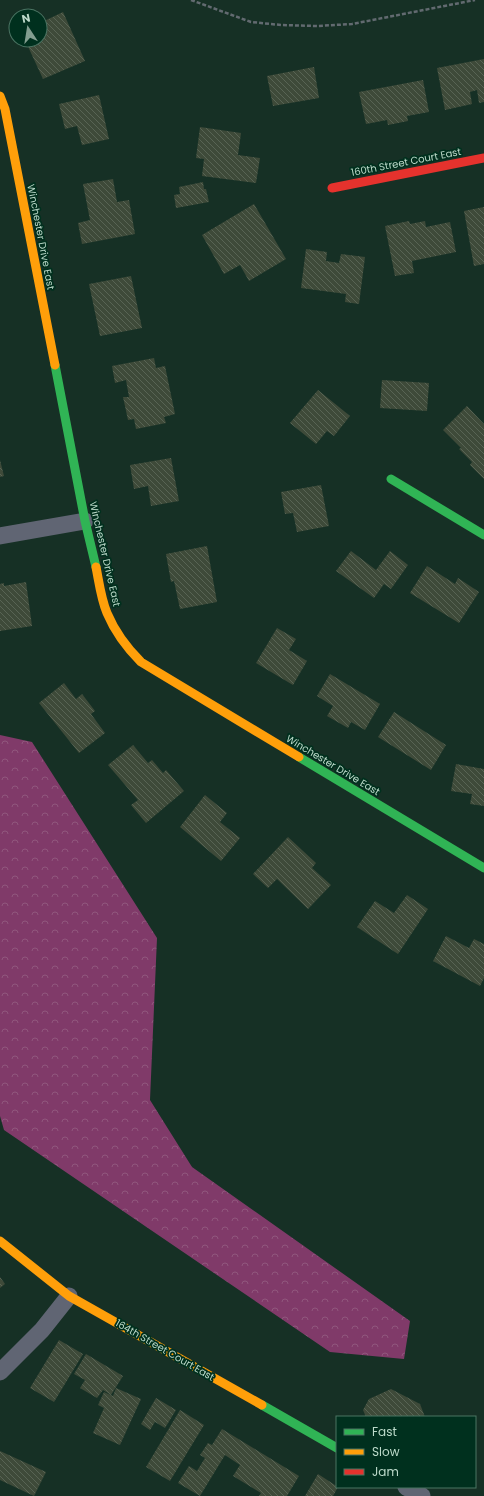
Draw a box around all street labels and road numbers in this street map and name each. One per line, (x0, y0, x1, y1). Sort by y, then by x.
street label: 160th Street Court East (350, 144, 463, 180)
street label: Winchester Drive East (23, 183, 59, 291)
street label: Winchester Drive East (86, 500, 124, 608)
street label: Winchester Drive East (283, 731, 383, 799)
street label: 164th Street Court East (113, 1316, 217, 1385)

